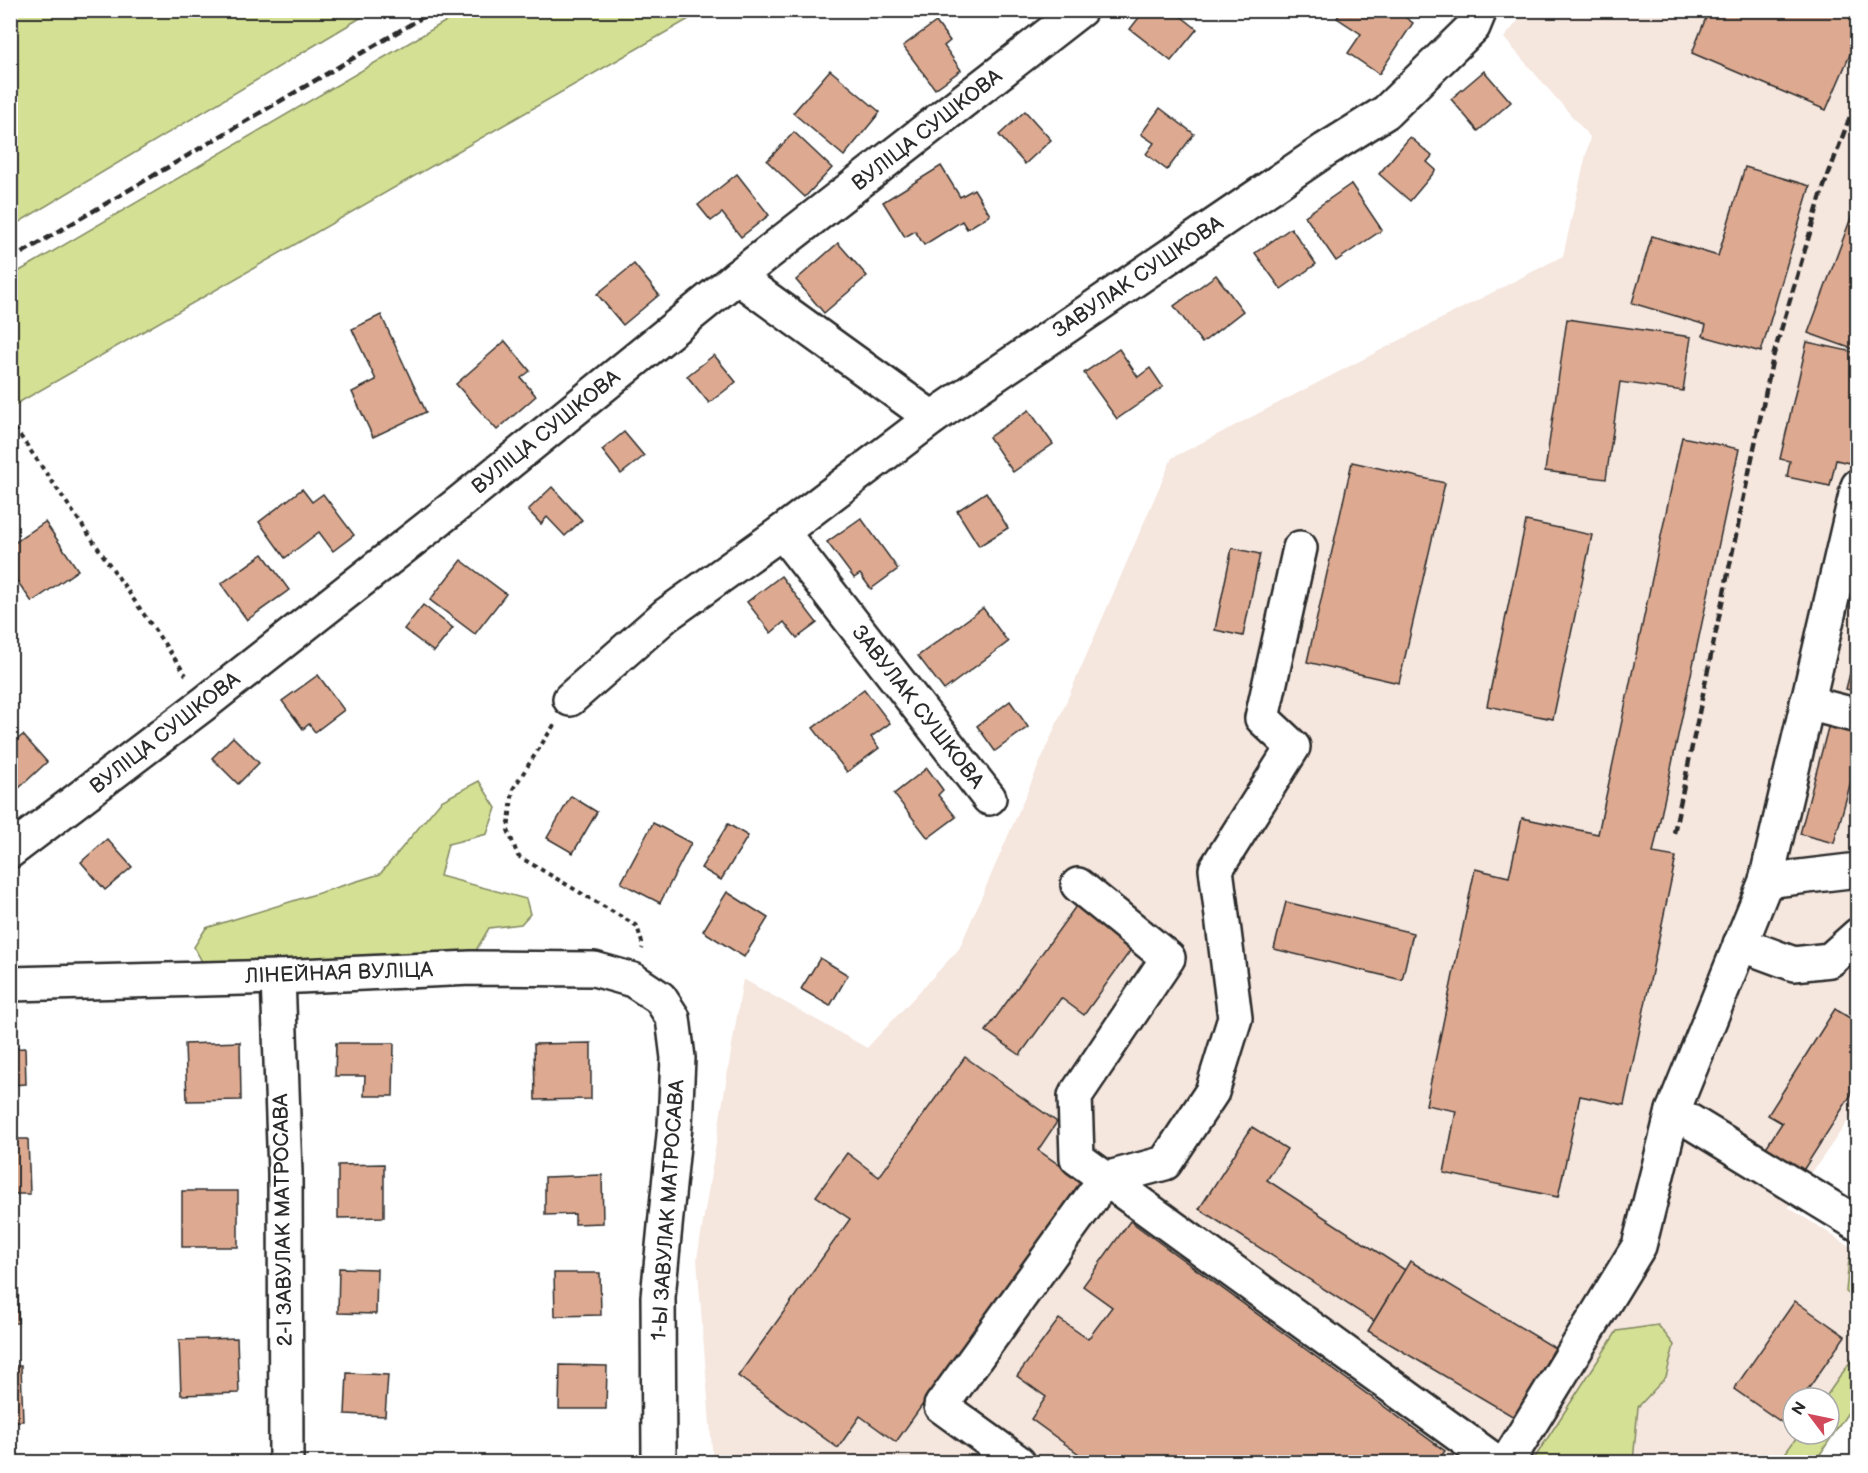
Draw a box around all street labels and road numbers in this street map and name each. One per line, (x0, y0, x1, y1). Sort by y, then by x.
street label: ВУЛІЦА СУШКОВА (847, 64, 1007, 196)
street label: ЗАВУЛАК СУШКОВА (1048, 211, 1228, 343)
street label: ВУЛІЦА СУШКОВА (467, 364, 625, 499)
street label: ЗАВУЛАК СУШКОВА (847, 621, 990, 794)
street label: ВУЛІЦА СУШКОВА (85, 667, 245, 799)
street label: ЛІНЕЙНАЯ ВУЛІЦА (244, 957, 434, 989)
street label: 1-Ы ЗАВУЛАК МАТРОСАВА (646, 1078, 690, 1341)
street label: 2-І ЗАВУЛАК МАТРОСАВА (268, 1093, 298, 1347)

